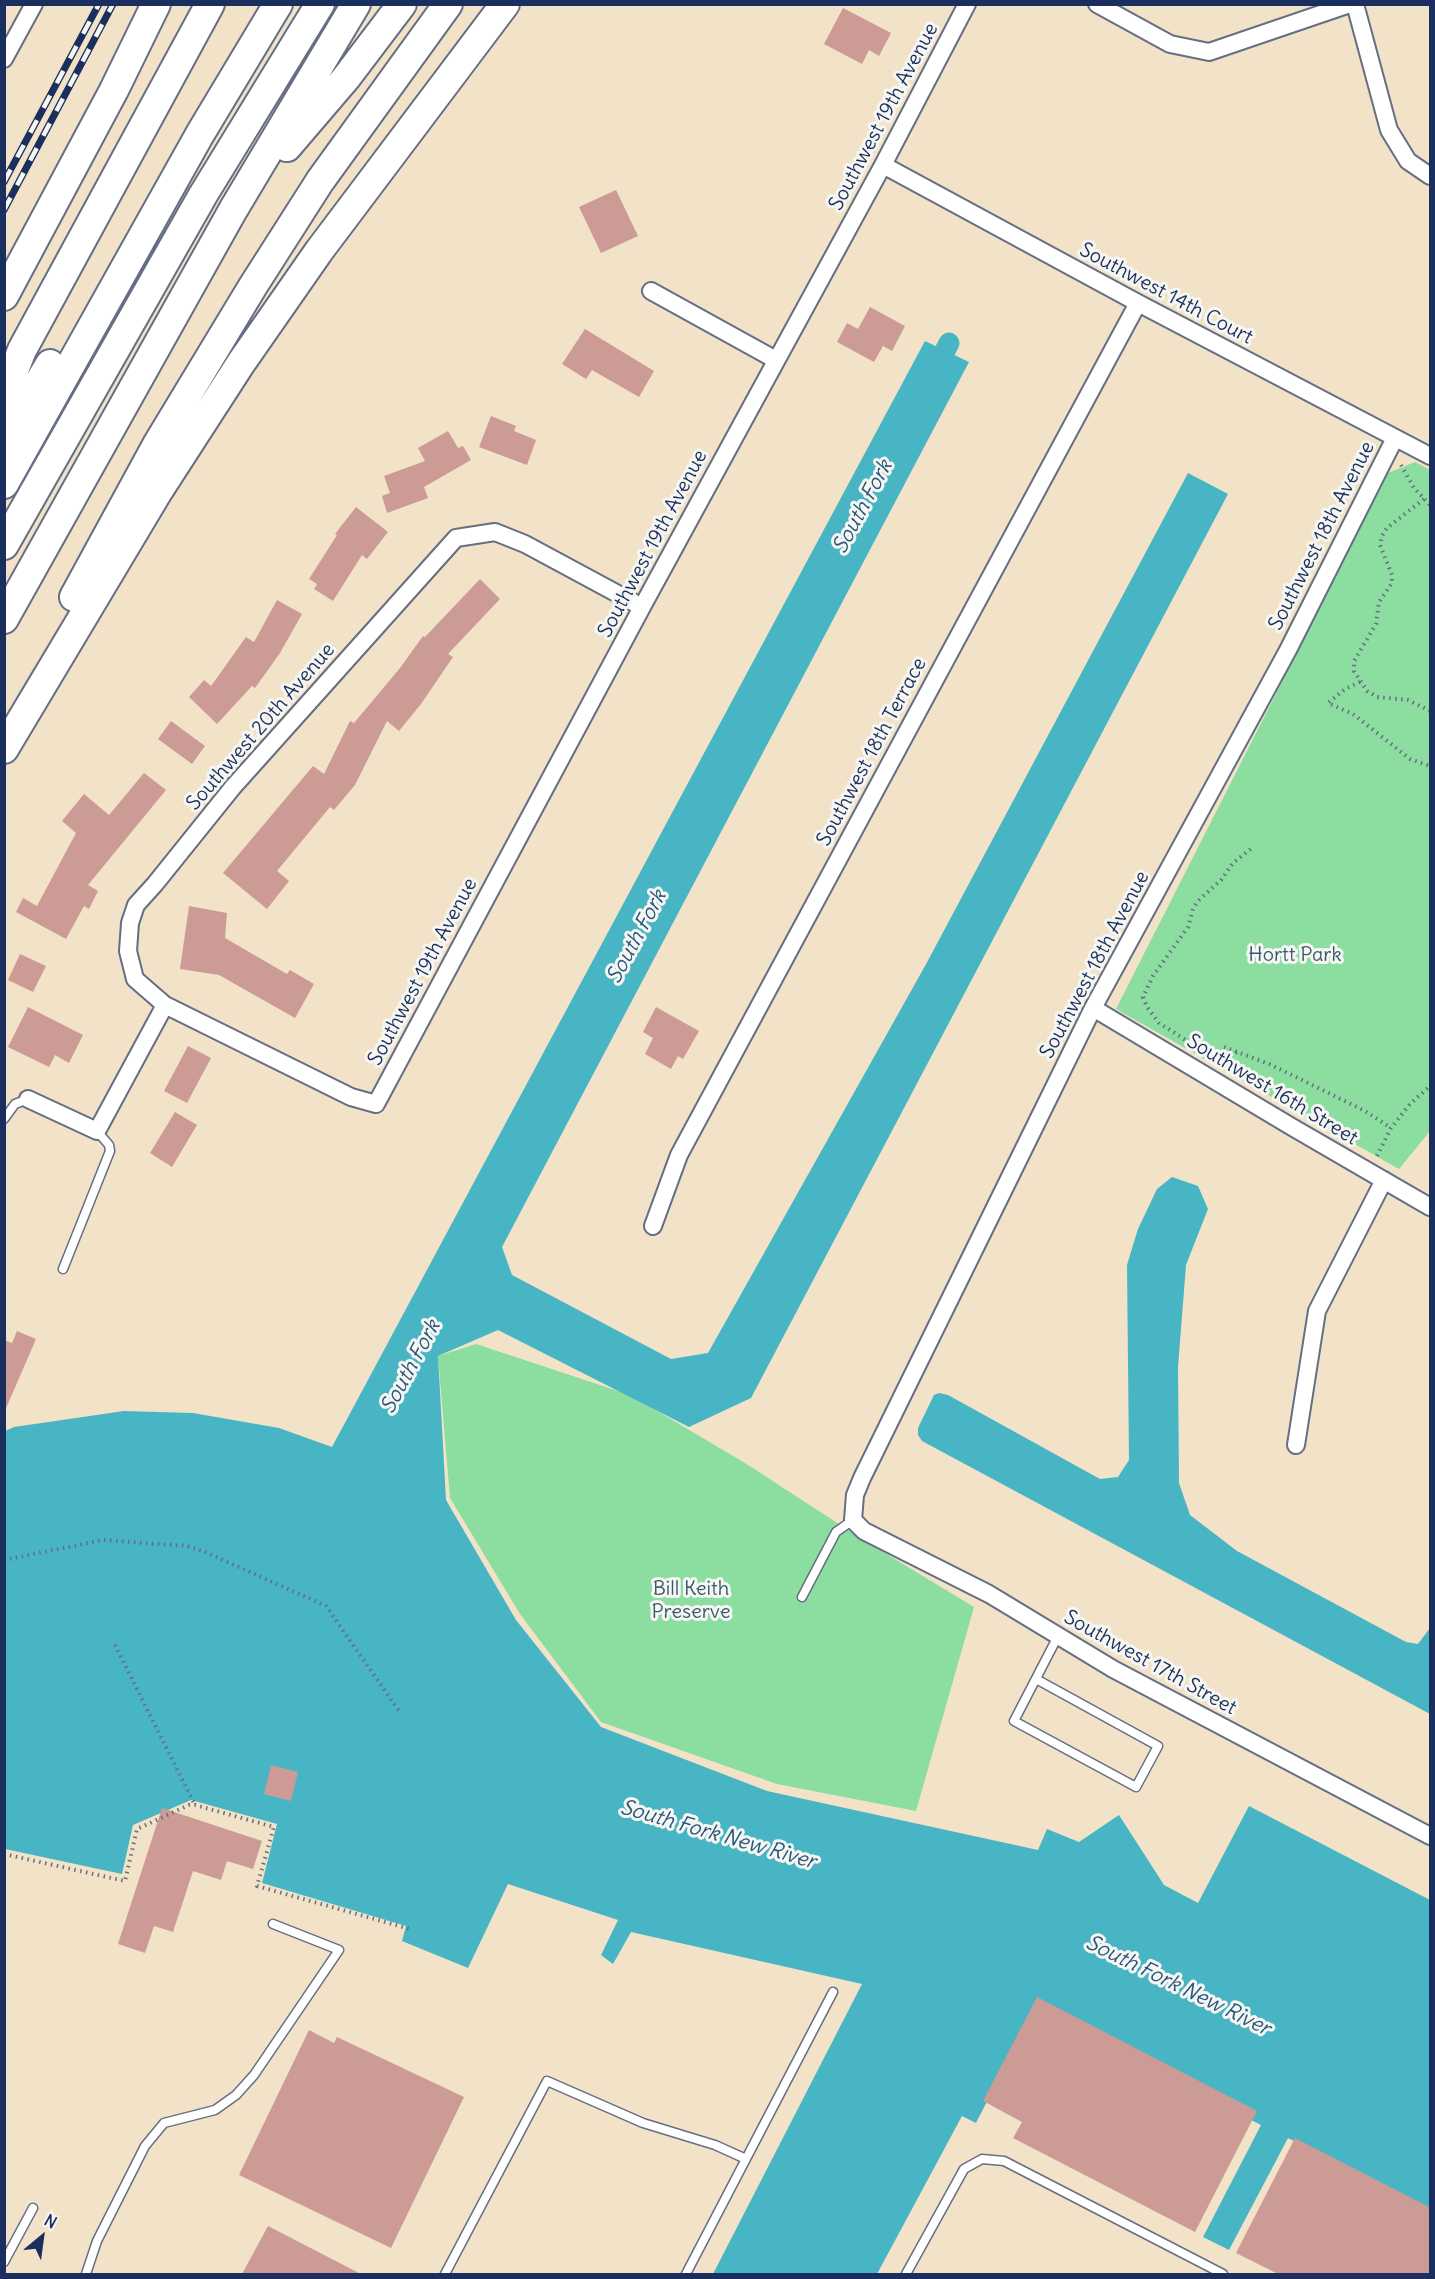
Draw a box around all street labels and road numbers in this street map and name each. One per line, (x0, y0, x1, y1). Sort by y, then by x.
street label: Southwest 19th Avenue (824, 19, 944, 215)
street label: Southwest 14th Court (1075, 238, 1257, 350)
street label: Southwest 18th Avenue (1264, 438, 1380, 634)
street label: Southwest 19th Avenue (593, 446, 713, 642)
street label: Southwest 20th Avenue (182, 639, 340, 815)
street label: Southwest 18th Terrace (812, 654, 932, 850)
street label: Southwest 18th Avenue (1035, 867, 1155, 1063)
street label: Southwest 19th Avenue (363, 874, 483, 1070)
street label: Southwest 16th Street (1182, 1029, 1362, 1151)
street label: Southwest 17th Street (1060, 1606, 1240, 1720)

